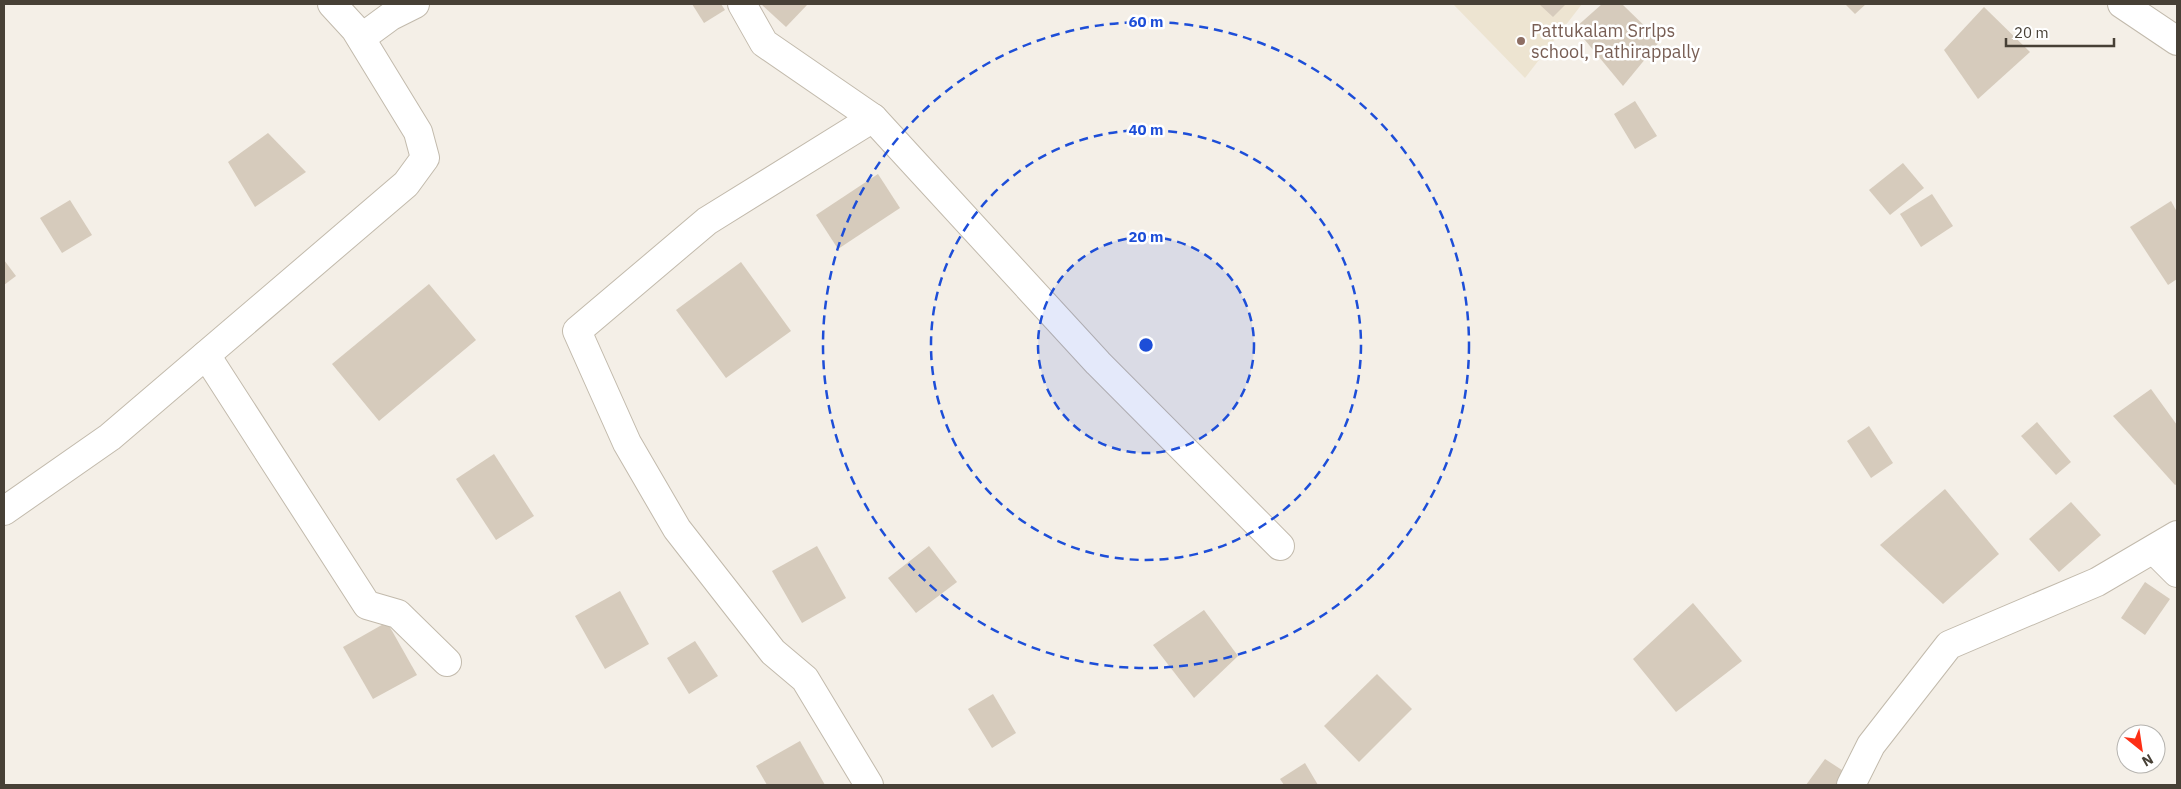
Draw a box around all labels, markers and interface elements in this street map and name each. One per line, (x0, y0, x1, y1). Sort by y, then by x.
text: 60 m (1129, 12, 1163, 31)
scale bar (2006, 15, 2114, 47)
place label: Pattukalam Srrlps school, Pathirappally (1531, 19, 1700, 63)
text: 20 m (2014, 23, 2049, 42)
marker: Pattukalam Srrlps school, Pathirappally (1515, 35, 1527, 47)
text: 40 m (1129, 120, 1163, 139)
text: 20 m (1129, 227, 1163, 246)
centre of rings (1137, 336, 1155, 354)
north arrow (2116, 724, 2166, 774)
text: N (2139, 750, 2156, 771)

